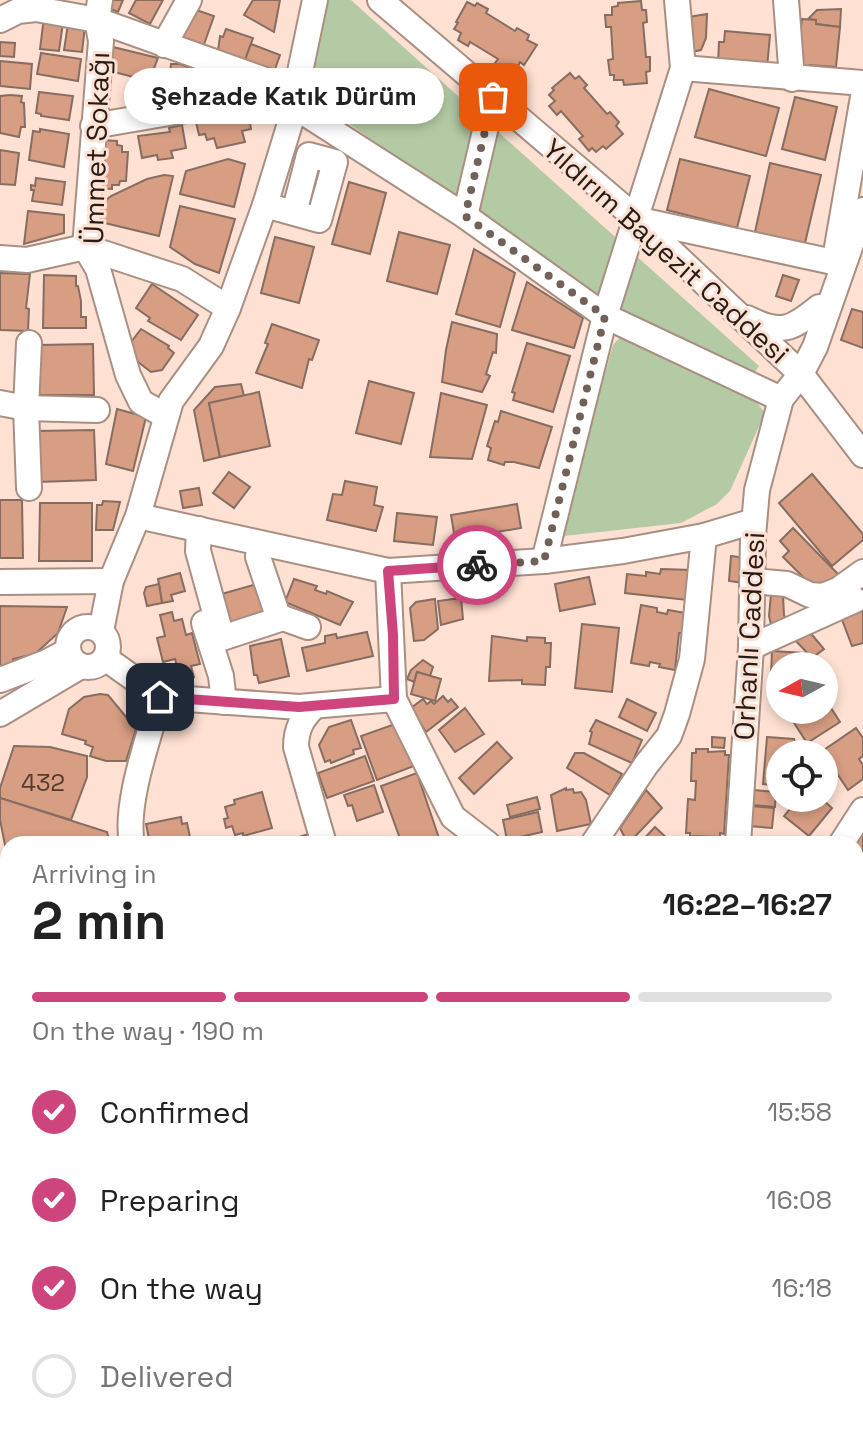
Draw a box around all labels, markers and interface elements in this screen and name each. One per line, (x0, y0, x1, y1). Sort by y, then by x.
street label: Ümmet Sokağı (75, 51, 117, 245)
pin (459, 63, 527, 131)
callout: Şehzade Katık Dürüm (125, 69, 445, 125)
icon: bag (471, 75, 515, 119)
text: Şehzade Katık Dürüm (151, 79, 417, 113)
street label: Yıldırım Bayezit Caddesi (535, 131, 797, 371)
courier (437, 525, 517, 605)
street label: Orhanlı Caddesi (726, 531, 772, 741)
icon: bike (455, 543, 499, 587)
north arrow (766, 652, 838, 724)
map controls (766, 652, 838, 812)
pin (126, 663, 194, 731)
icon: home (138, 675, 182, 719)
button: locate (766, 740, 838, 812)
house number: 432 (21, 767, 65, 798)
text: Arriving in (32, 857, 156, 891)
text: 16:22–16:27 (663, 885, 832, 924)
text: 2 min (32, 888, 166, 954)
text: On the way · 190 m (32, 1014, 264, 1048)
icon: check (32, 1090, 76, 1134)
text: Confirmed (100, 1093, 250, 1132)
text: 15:58 (767, 1095, 832, 1129)
icon: check (32, 1178, 76, 1222)
text: Preparing (100, 1181, 239, 1220)
text: 16:08 (766, 1183, 832, 1217)
icon: check (32, 1266, 76, 1310)
text: On the way (100, 1269, 263, 1308)
text: 16:18 (772, 1271, 832, 1305)
text: Delivered (100, 1357, 234, 1396)

